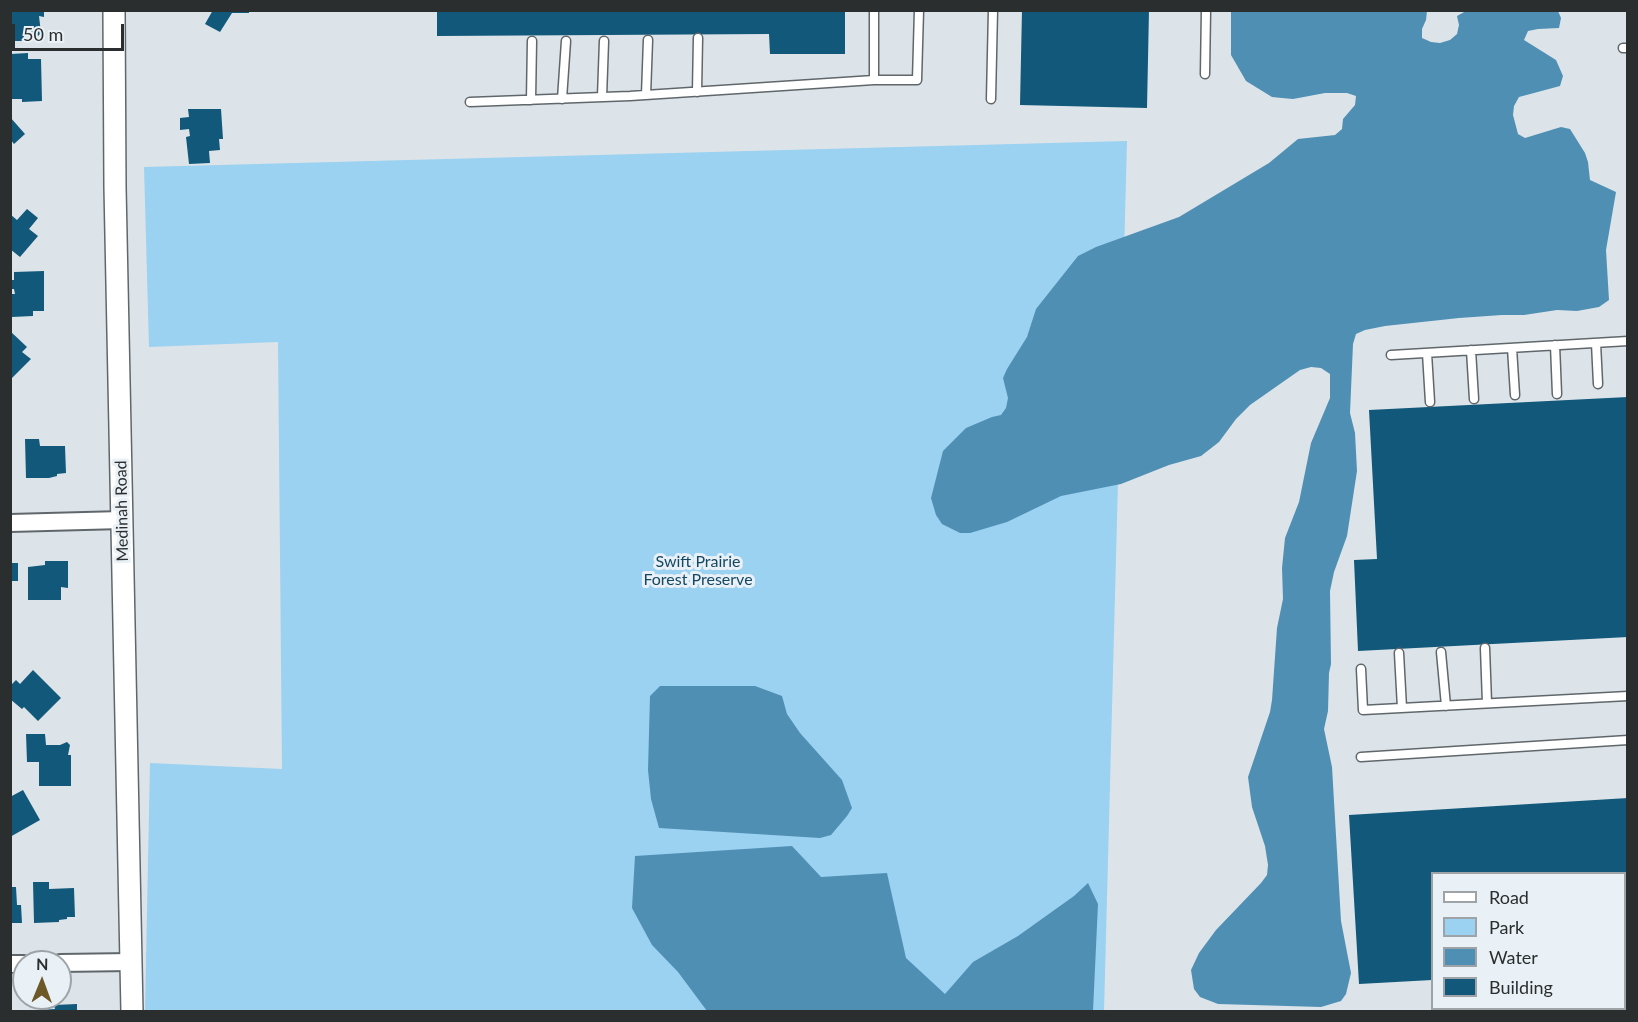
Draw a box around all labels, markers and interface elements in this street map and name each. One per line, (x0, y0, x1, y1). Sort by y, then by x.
scale bar (15, 12, 128, 50)
text: 50 m (23, 23, 63, 45)
street label: Medinah Road (112, 460, 132, 562)
park label: Swift Prairie Forest Preserve (643, 552, 753, 590)
legend (1431, 872, 1626, 1010)
text: Road (1489, 886, 1529, 908)
text: Park (1489, 916, 1524, 938)
text: Water (1489, 946, 1538, 968)
north arrow (12, 950, 72, 1010)
text: N (36, 954, 49, 973)
text: Building (1489, 976, 1553, 998)

